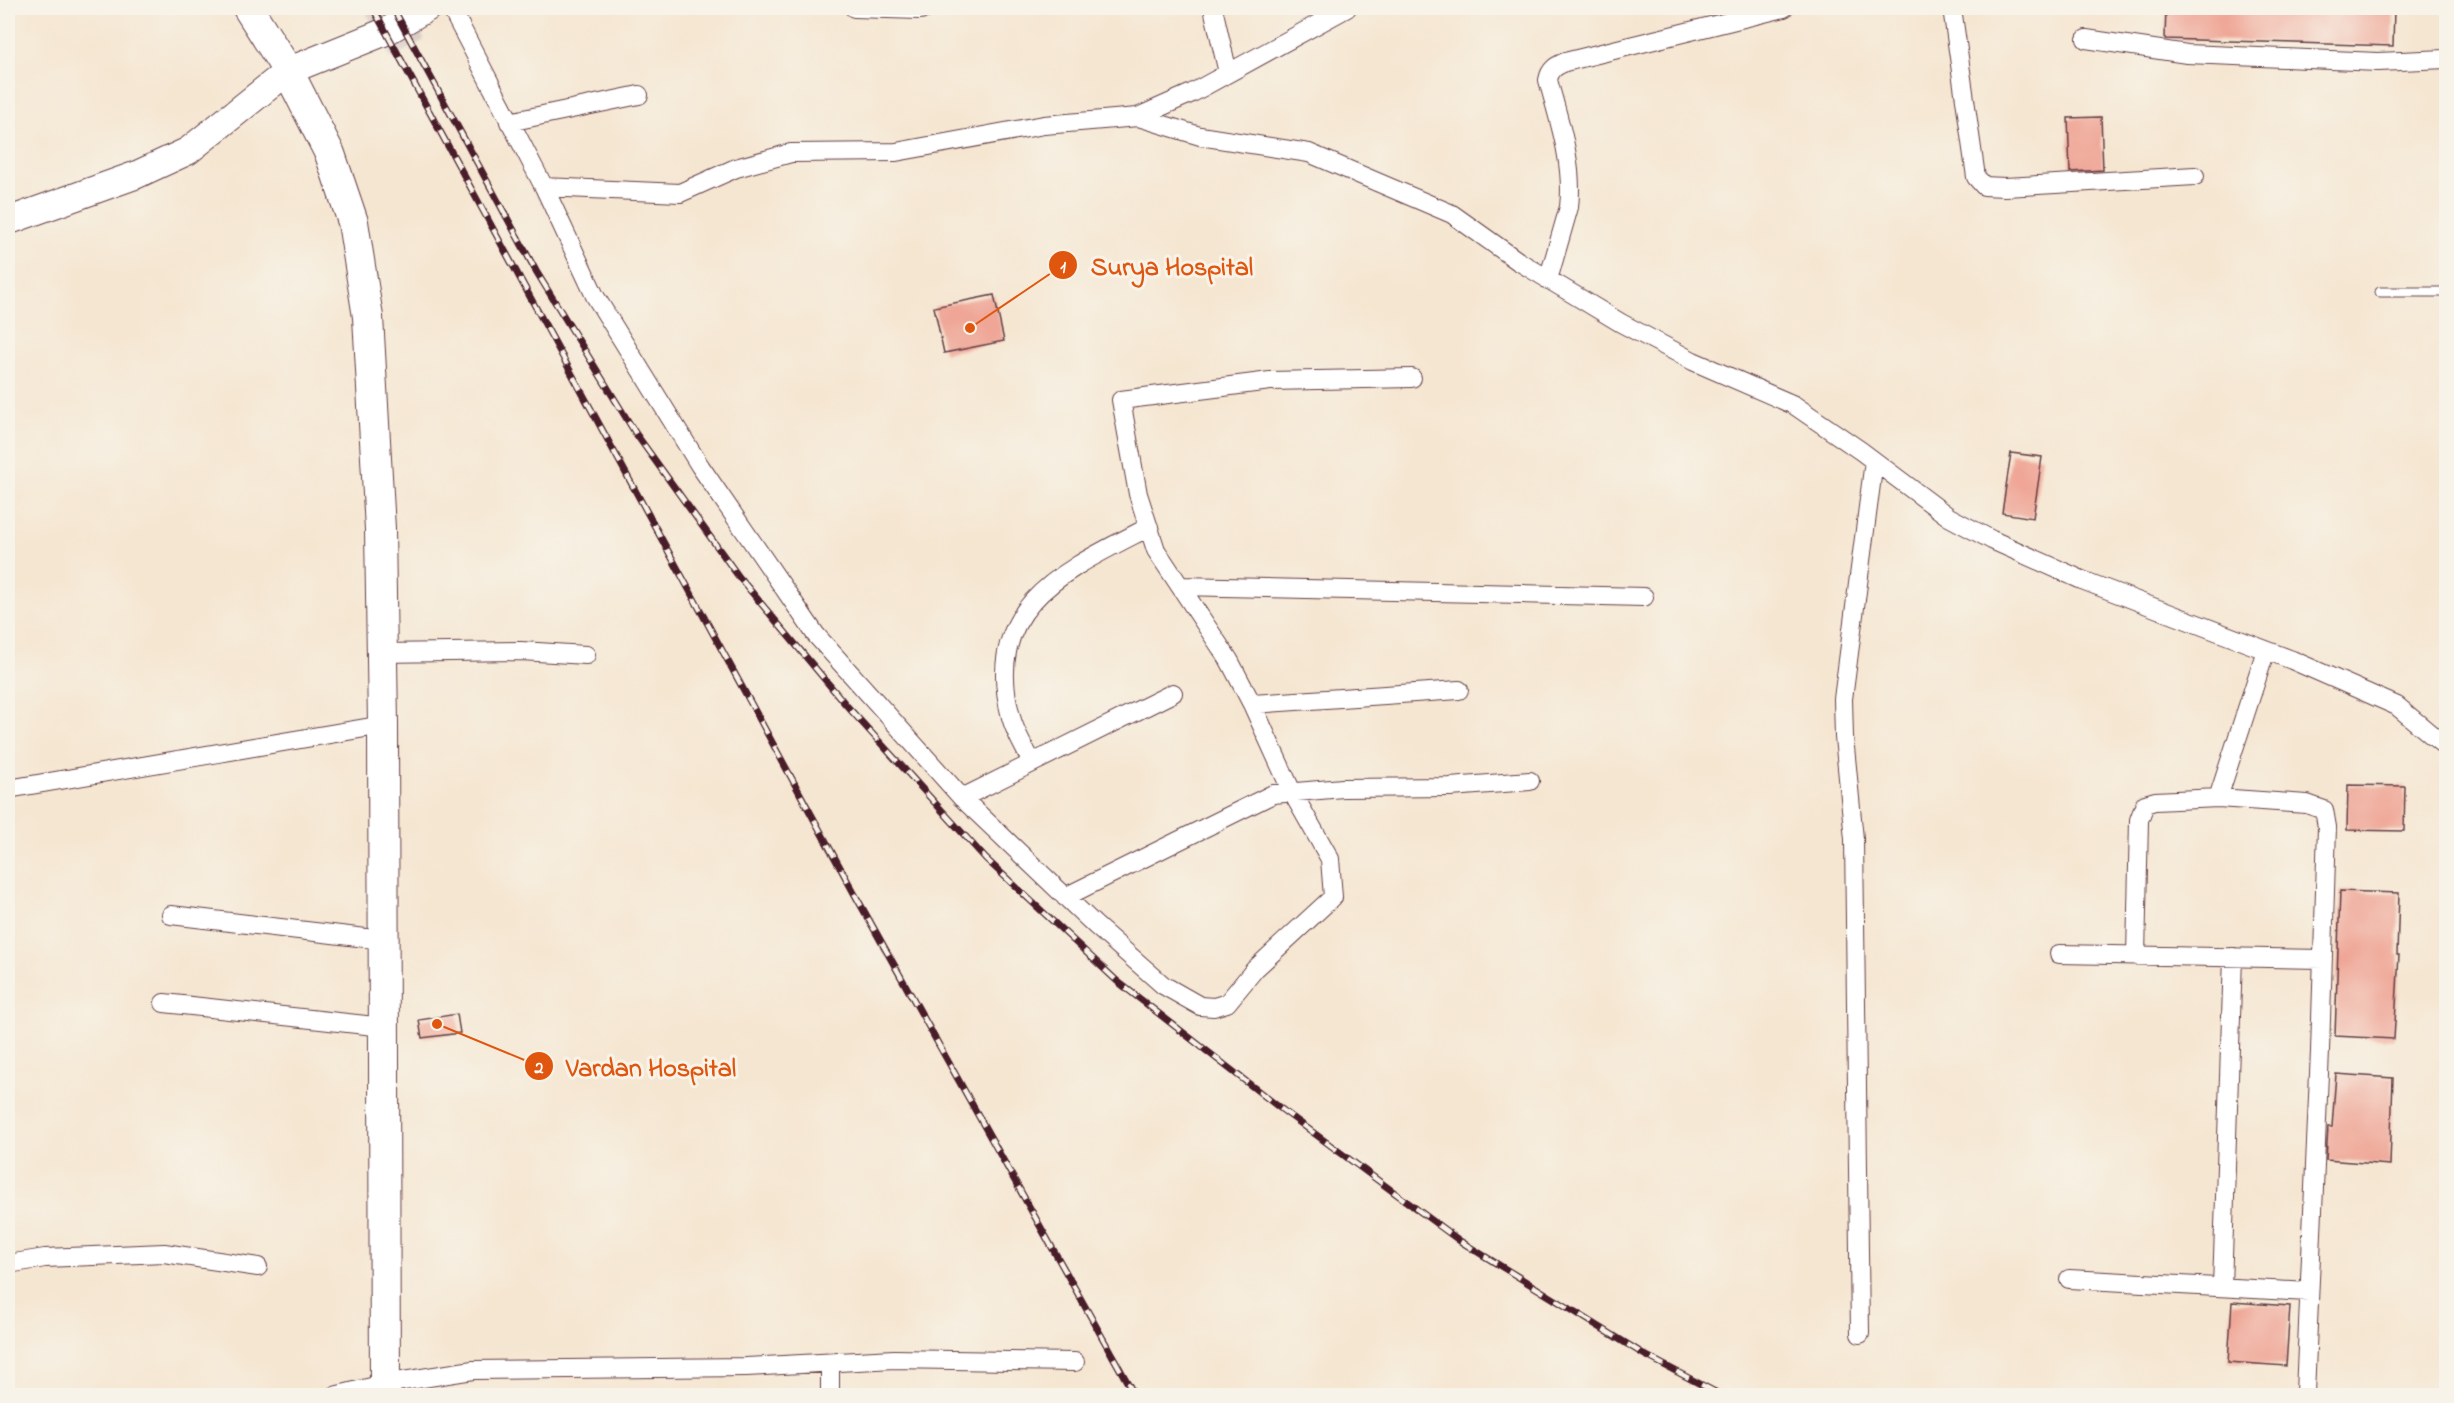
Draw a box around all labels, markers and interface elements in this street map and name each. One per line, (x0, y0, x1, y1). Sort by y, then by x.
callout: Surya Hospital (1048, 243, 1265, 287)
text: Surya Hospital (1091, 250, 1253, 288)
text: 1 (1060, 255, 1066, 281)
callout: Vardan Hospital (524, 1044, 748, 1088)
text: Vardan Hospital (565, 1051, 736, 1089)
text: 2 (534, 1056, 544, 1082)

